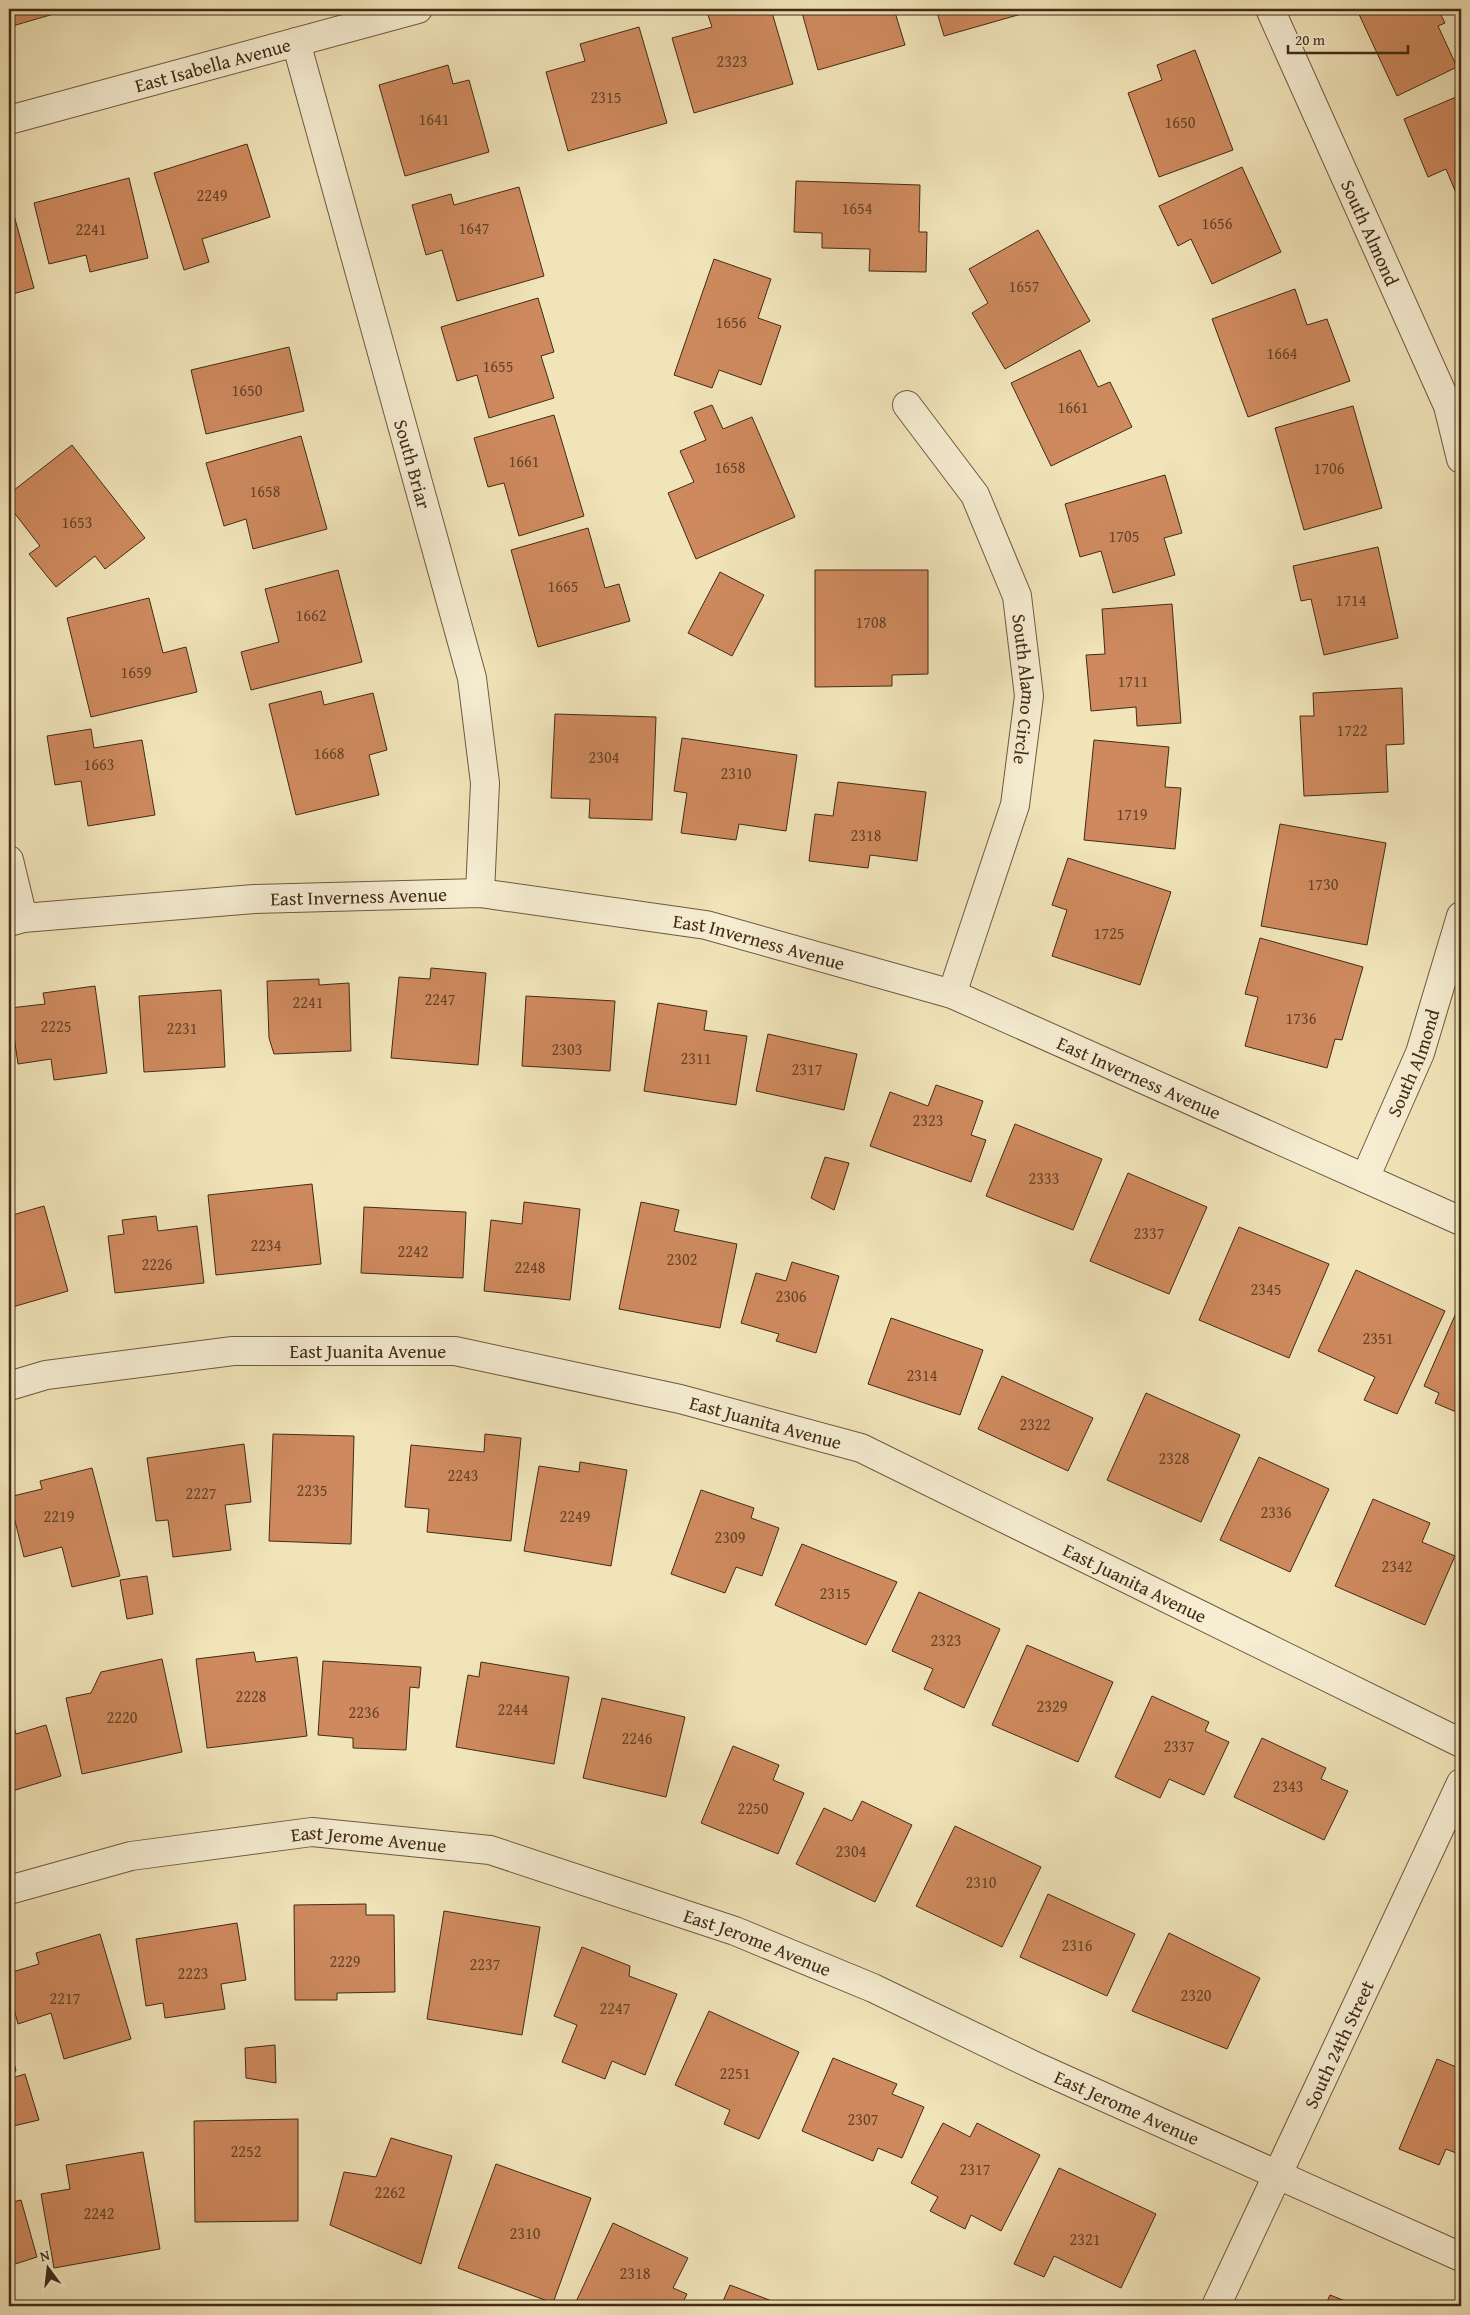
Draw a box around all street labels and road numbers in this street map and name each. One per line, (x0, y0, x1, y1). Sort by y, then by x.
street label: East Isabella Avenue (132, 30, 294, 99)
street label: South Almond (1334, 175, 1407, 291)
street label: South Briar (387, 416, 439, 512)
street label: South Alamo Circle (1005, 612, 1044, 766)
street label: East Inverness Avenue (270, 880, 447, 913)
street label: East Inverness Avenue (671, 907, 848, 977)
street label: South Almond (1380, 1005, 1447, 1121)
street label: East Inverness Avenue (1053, 1029, 1226, 1126)
street label: East Juanita Avenue (290, 1337, 446, 1365)
street label: East Juanita Avenue (686, 1388, 845, 1456)
street label: East Juanita Avenue (1059, 1536, 1211, 1630)
street label: East Jerome Avenue (289, 1818, 448, 1860)
street label: East Jerome Avenue (680, 1901, 836, 1983)
street label: South 24th Street (1296, 1975, 1381, 2113)
street label: East Jerome Avenue (1050, 2063, 1204, 2152)

